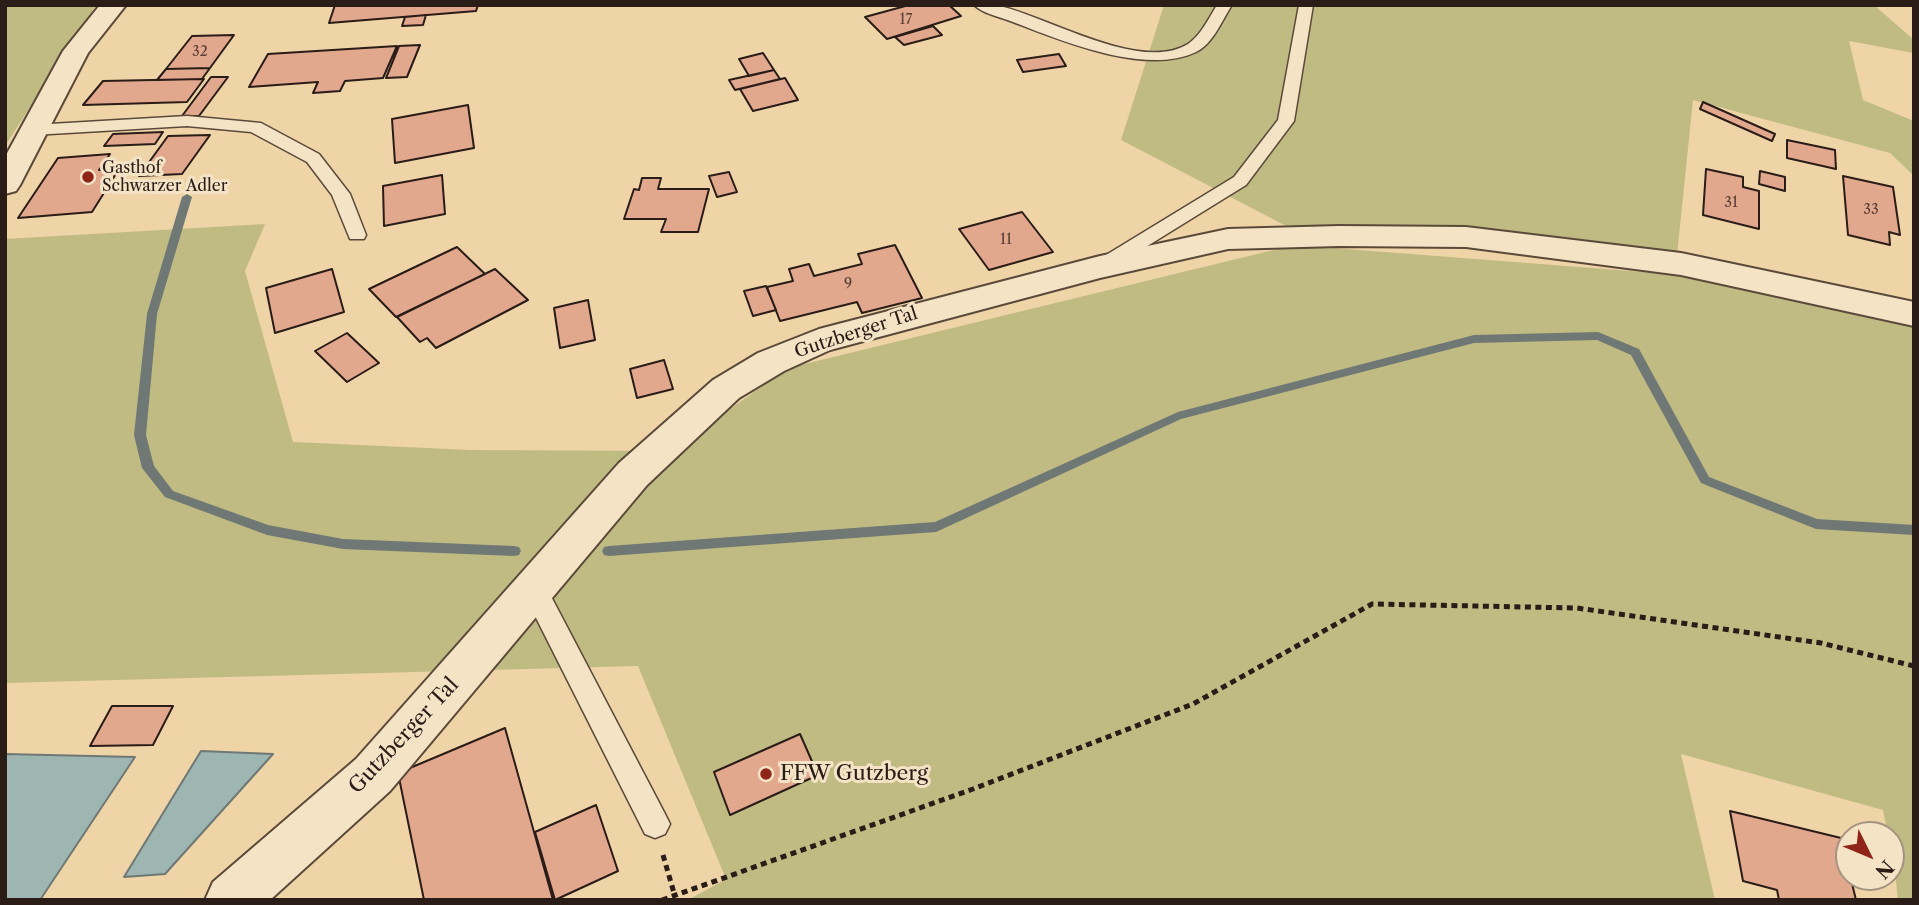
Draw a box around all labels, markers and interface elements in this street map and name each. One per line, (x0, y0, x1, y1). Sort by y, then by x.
house number: 17 (900, 12, 912, 28)
house number: 32 (192, 44, 208, 60)
place label: Gasthof Schwarzer Adler (102, 158, 228, 196)
marker: Gasthof Schwarzer Adler (80, 169, 96, 185)
house number: 31 (1724, 195, 1738, 211)
house number: 33 (1863, 202, 1879, 218)
house number: 11 (1000, 232, 1012, 248)
house number: 9 (844, 276, 852, 292)
street label: Gutzberger Tal (792, 303, 920, 363)
street label: Gutzberger Tal (344, 673, 464, 799)
place label: FFW Gutzberg (780, 761, 928, 787)
marker: FFW Gutzberg (758, 766, 774, 782)
north arrow (1835, 821, 1905, 891)
text: N (1870, 855, 1898, 883)

